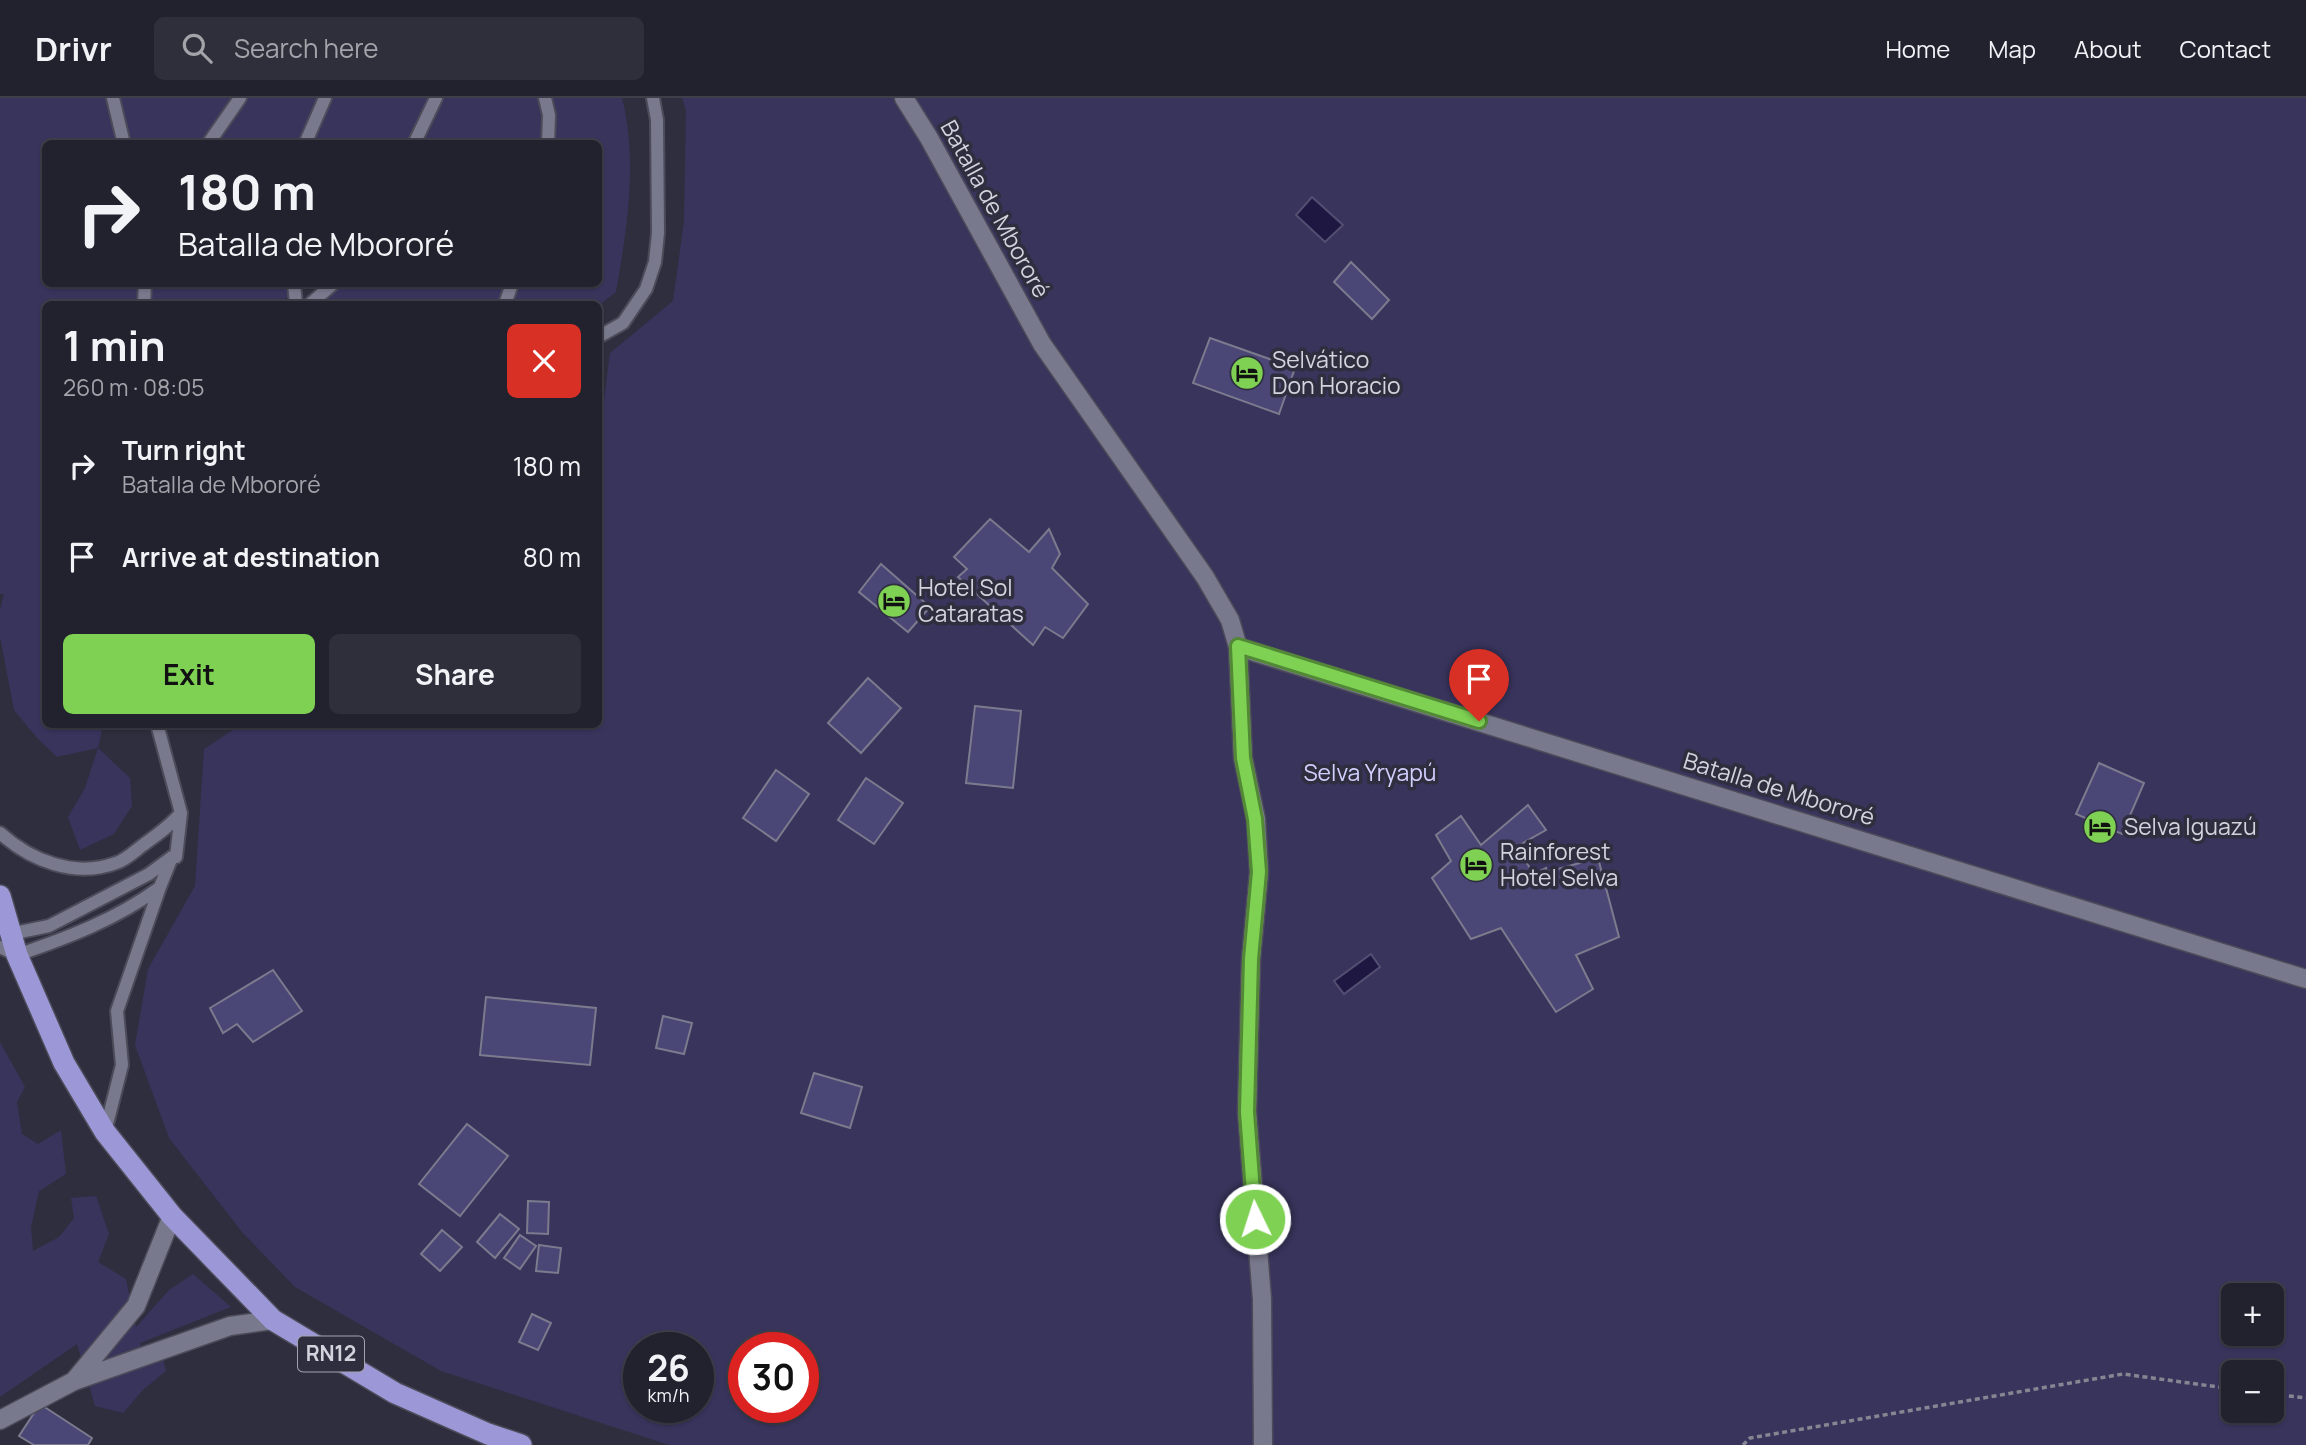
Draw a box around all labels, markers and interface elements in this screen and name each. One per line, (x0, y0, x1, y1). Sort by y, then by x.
search box (154, 17, 644, 80)
text: Drivr (35, 26, 112, 71)
icon: search (178, 29, 216, 67)
text: Search here (234, 30, 378, 66)
text: Home (1885, 32, 1950, 65)
text: Map (1988, 32, 2036, 65)
text: About (2074, 32, 2142, 65)
text: Contact (2180, 32, 2271, 65)
street label: Batalla de Mbororé (934, 114, 1058, 303)
text: 180 m (178, 158, 316, 225)
icon: right (63, 168, 154, 259)
text: Batalla de Mbororé (178, 222, 454, 266)
text: 1 min (63, 316, 166, 374)
button: close (507, 324, 581, 398)
place label: Selvático Don Horacio (1272, 343, 1401, 401)
hotel icon: Selvático Don Horacio (1228, 354, 1266, 392)
text: 260 m · 08:05 (63, 371, 205, 403)
text: Turn right (122, 432, 246, 468)
icon: right (63, 447, 101, 485)
text: 180 m (513, 448, 581, 484)
text: Batalla de Mbororé (122, 468, 321, 500)
icon: arrive (63, 538, 101, 576)
text: Arrive at destination (122, 539, 380, 575)
text: 80 m (523, 539, 581, 575)
place label: Hotel Sol Cataratas (918, 571, 1024, 629)
hotel icon: Hotel Sol Cataratas (875, 582, 913, 620)
button: Exit (63, 634, 315, 714)
button: Share (329, 634, 581, 714)
pin (1449, 649, 1509, 721)
icon: arrive (1460, 660, 1498, 698)
street label: Batalla de Mbororé (1680, 744, 1879, 832)
park label: Selva Yryapú (1303, 756, 1437, 788)
hotel icon: Selva Iguazú (2081, 808, 2119, 846)
place label: Selva Iguazú (2124, 810, 2257, 842)
place label: Rainforest Hotel Selva (1500, 835, 1618, 893)
hotel icon: Rainforest Hotel Selva (1457, 846, 1495, 884)
position arrow (1218, 1182, 1292, 1256)
map controls (2221, 1283, 2284, 1423)
button: + (2221, 1283, 2284, 1346)
speed limit sign: 30 (728, 1332, 819, 1423)
road number: RN12 (298, 1336, 364, 1372)
text: 26 (647, 1344, 690, 1392)
button: − (2221, 1360, 2284, 1423)
text: km/h (648, 1383, 689, 1407)

